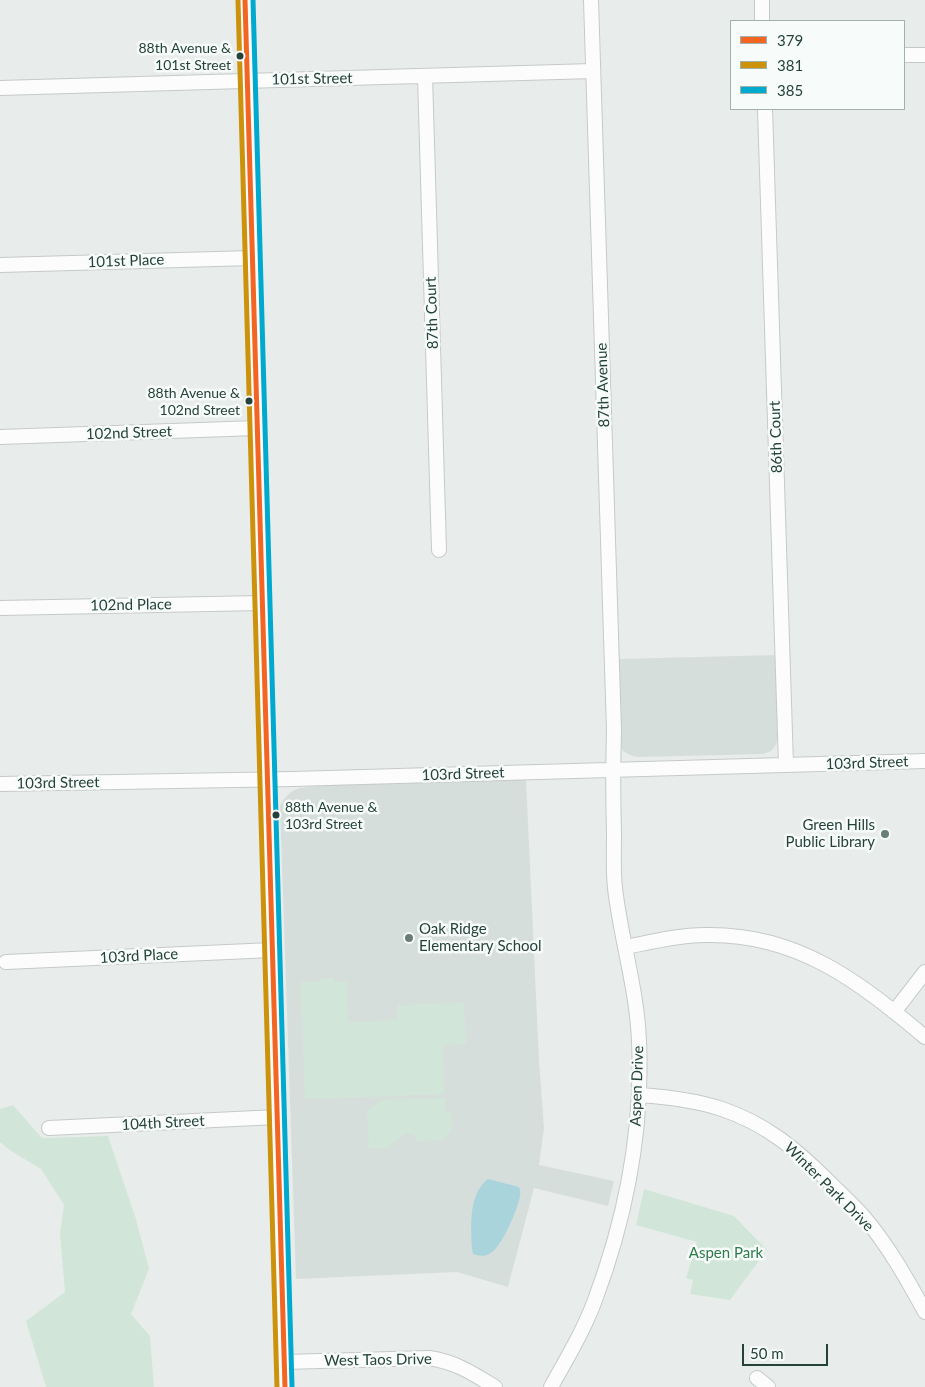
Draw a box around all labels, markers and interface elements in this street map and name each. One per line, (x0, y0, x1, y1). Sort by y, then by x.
legend (730, 20, 905, 110)
text: 379 (777, 31, 803, 49)
place label: 88th Avenue & 101st Street (138, 40, 231, 72)
marker: 88th Avenue & 101st Street (235, 51, 245, 61)
text: 381 (777, 56, 803, 74)
street label: 101st Street (271, 69, 353, 89)
text: 385 (777, 81, 803, 99)
street label: 101st Place (87, 251, 165, 271)
street label: 87th Court (422, 276, 442, 350)
street label: 87th Avenue (593, 342, 613, 428)
place label: 88th Avenue & 102nd Street (147, 385, 240, 418)
marker: 88th Avenue & 102nd Street (244, 396, 254, 406)
street label: 86th Court (766, 400, 786, 474)
street label: 102nd Street (86, 423, 172, 443)
street label: 102nd Place (90, 595, 172, 615)
street label: 103rd Street (825, 753, 909, 773)
street label: 103rd Street (421, 764, 505, 784)
street label: 103rd Street (16, 773, 100, 793)
place label: 88th Avenue & 103rd Street (285, 799, 378, 832)
marker: 88th Avenue & 103rd Street (271, 810, 281, 820)
place label: Green Hills Public Library (785, 816, 875, 851)
marker: Green Hills Public Library (879, 828, 891, 840)
place label: Oak Ridge Elementary School (419, 920, 542, 955)
marker: Oak Ridge Elementary School (403, 932, 415, 944)
street label: 103rd Place (99, 945, 179, 967)
street label: Aspen Drive (627, 1045, 647, 1127)
street label: 104th Street (121, 1112, 205, 1134)
street label: Winter Park Drive (781, 1139, 877, 1235)
park label: Aspen Park (689, 1244, 763, 1262)
scale bar (745, 1334, 831, 1366)
text: 50 m (750, 1344, 784, 1362)
street label: West Taos Drive (324, 1350, 432, 1370)

